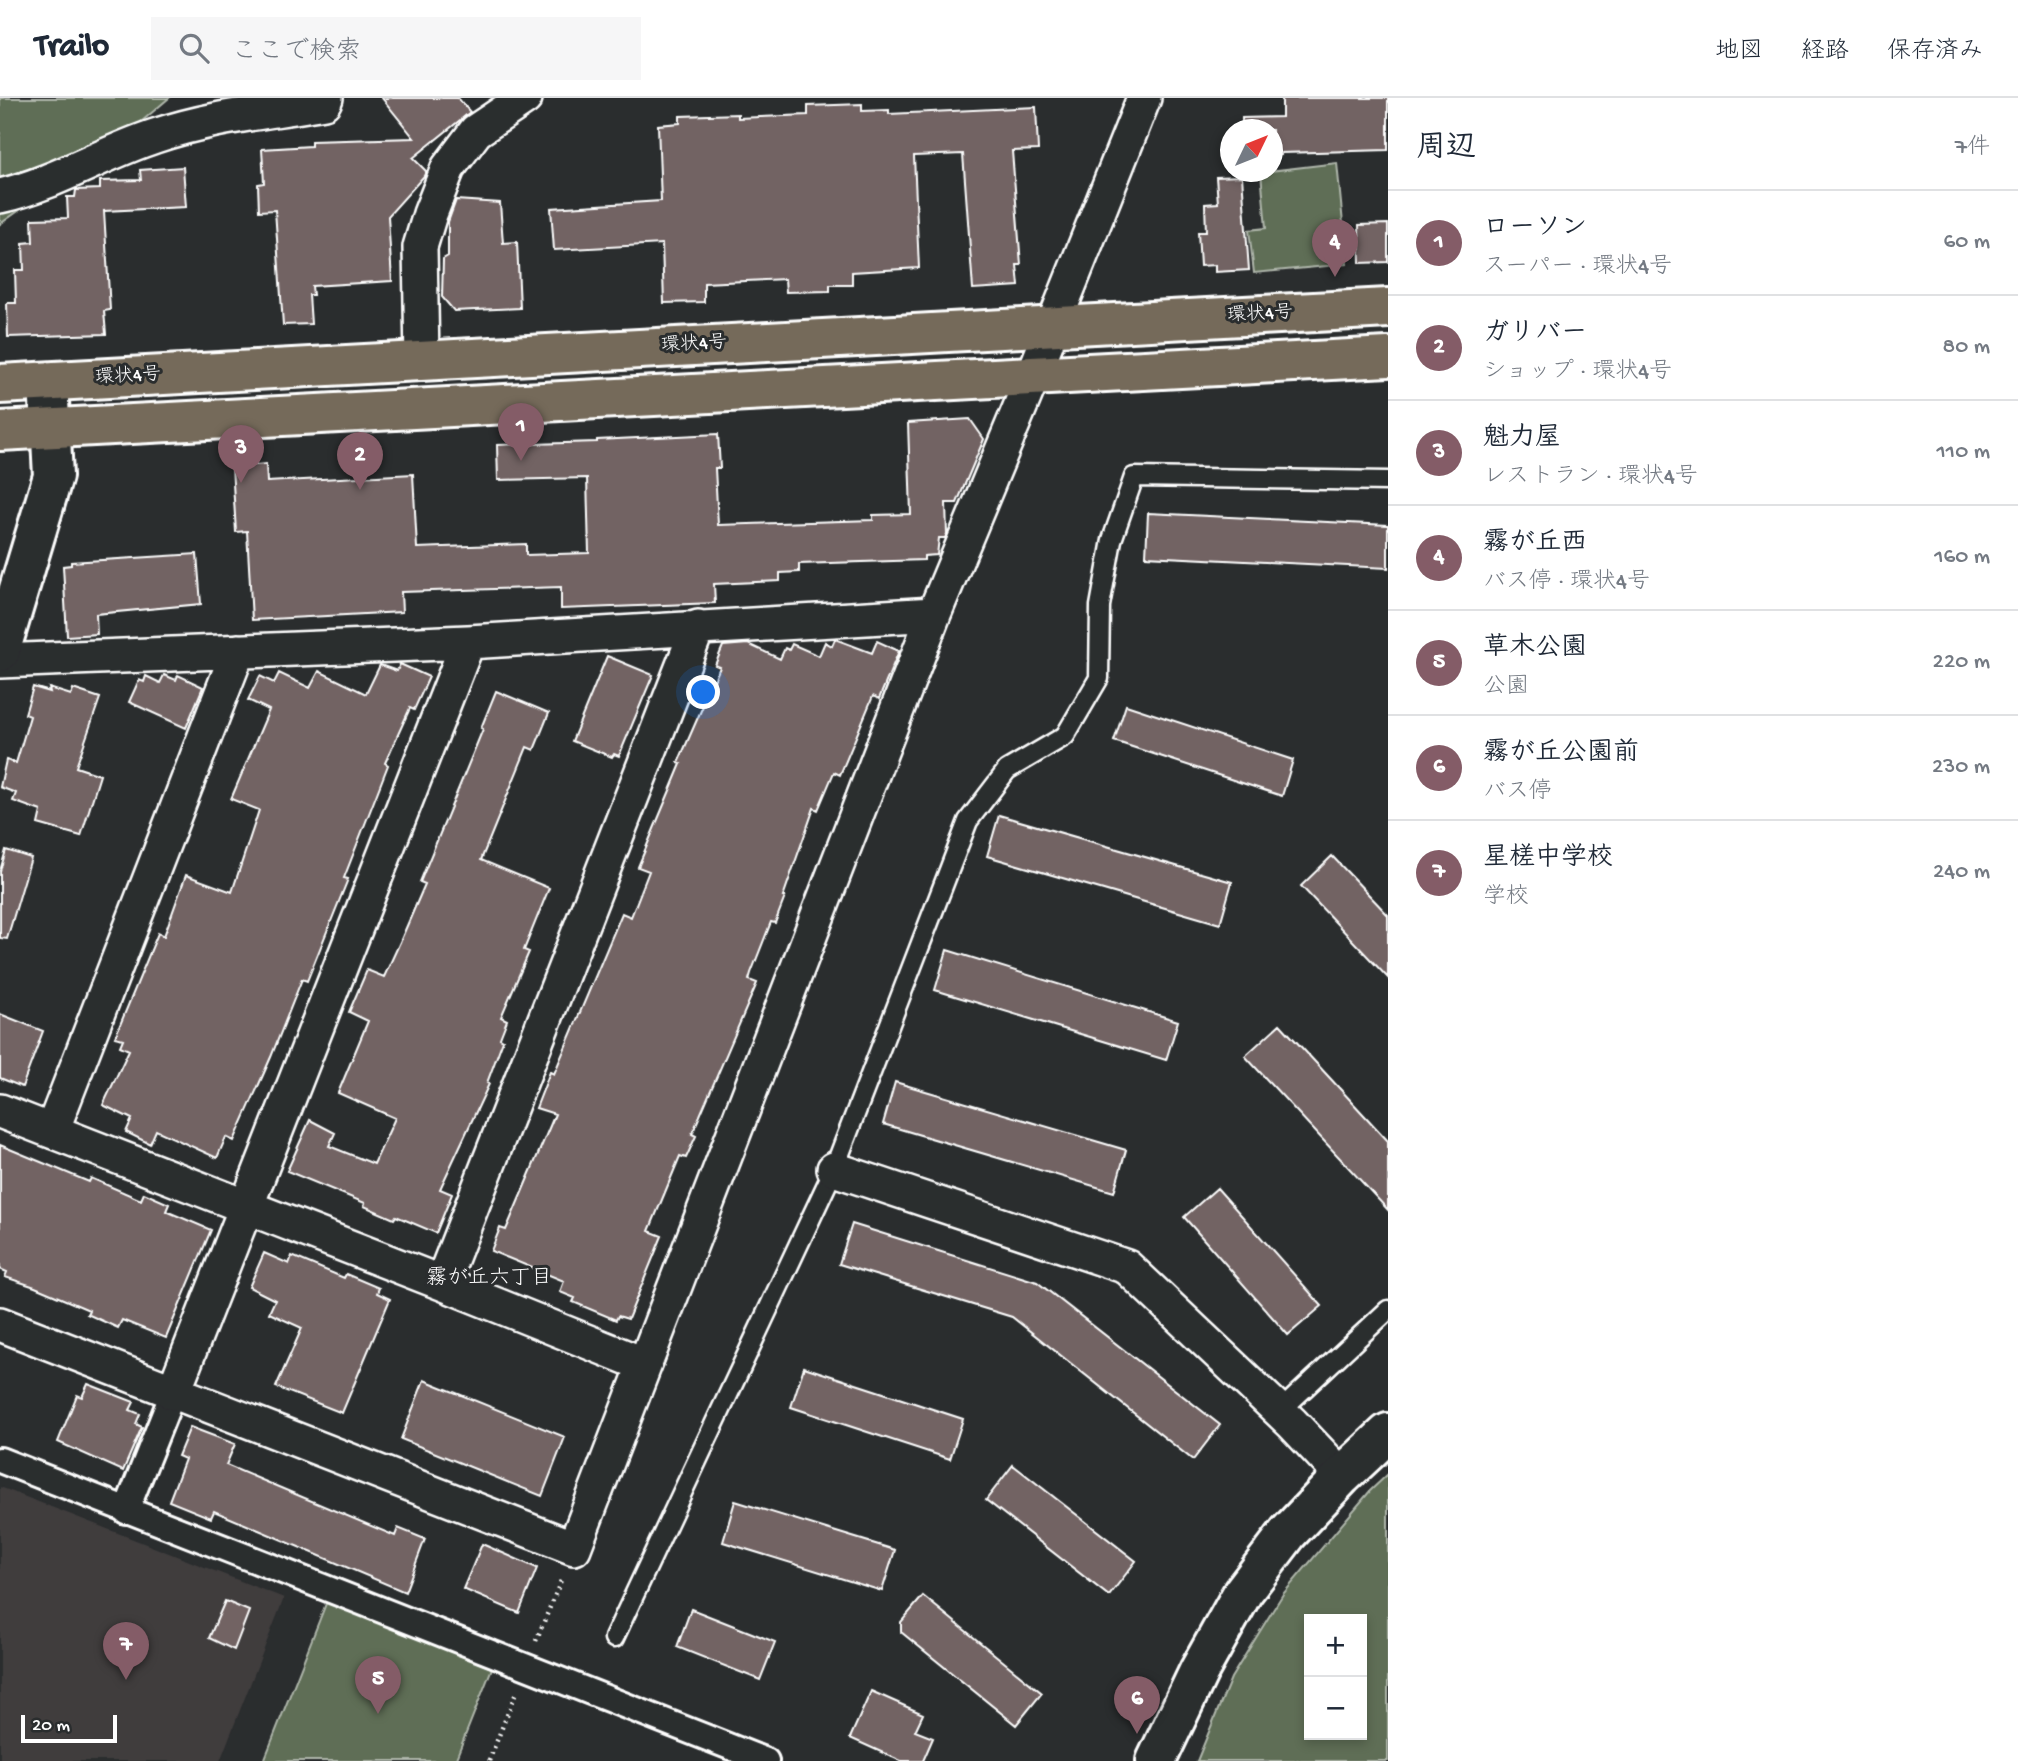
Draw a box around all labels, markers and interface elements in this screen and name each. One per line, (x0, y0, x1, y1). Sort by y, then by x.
search box (151, 17, 641, 80)
text: Trailo (35, 29, 109, 67)
icon: search (175, 29, 213, 67)
text: ここで検索 (231, 38, 361, 69)
text: 地図 (1715, 38, 1763, 67)
text: 経路 (1801, 38, 1849, 67)
text: 保存済み (1887, 38, 1983, 67)
north arrow (1220, 119, 1283, 182)
text: 周辺 (1416, 132, 1476, 167)
text: 7件 (1955, 135, 1990, 162)
text: ローソン (1483, 214, 1587, 245)
pin: 4 (1312, 219, 1358, 277)
text: 1 (1434, 229, 1444, 256)
text: 60 m (1944, 229, 1990, 256)
text: スーパー · 環状4号 (1483, 254, 1672, 281)
street label: 環状4号 (1226, 301, 1294, 328)
text: ガリバー (1483, 319, 1587, 350)
street label: 環状4号 (660, 331, 728, 358)
text: 2 (1433, 334, 1445, 361)
text: 80 m (1943, 334, 1990, 361)
text: ショップ · 環状4号 (1483, 359, 1672, 386)
street label: 環状4号 (94, 363, 162, 390)
pin: 1 (498, 403, 544, 461)
text: 魁力屋 (1483, 424, 1561, 455)
pin: 3 (218, 425, 264, 483)
pin: 2 (337, 432, 383, 490)
text: 3 (1433, 439, 1445, 466)
text: 110 m (1937, 439, 1990, 466)
text: レストラン · 環状4号 (1483, 464, 1698, 491)
text: 霧が丘西 (1483, 529, 1587, 560)
text: 4 (1434, 544, 1444, 571)
text: 160 m (1934, 544, 1990, 571)
text: バス停 · 環状4号 (1483, 569, 1650, 596)
text: 草木公園 (1483, 634, 1587, 665)
text: 5 (1433, 649, 1445, 676)
text: 220 m (1933, 649, 1990, 676)
text: 公園 (1483, 674, 1529, 701)
your location (686, 675, 720, 709)
text: 霧が丘公園前 (1483, 739, 1639, 770)
text: 6 (1433, 754, 1445, 781)
text: 230 m (1932, 754, 1990, 781)
text: バス停 (1483, 779, 1552, 806)
text: 星槎中学校 (1483, 844, 1613, 875)
text: 7 (1433, 859, 1445, 886)
text: 240 m (1933, 859, 1990, 886)
text: 学校 (1483, 884, 1529, 911)
district label: 霧が丘六丁目 (426, 1266, 552, 1292)
map controls (1304, 1614, 1367, 1740)
button: + (1304, 1614, 1367, 1677)
pin: 7 (103, 1622, 149, 1680)
pin: 5 (355, 1656, 401, 1714)
pin: 6 (1114, 1676, 1160, 1734)
button: − (1304, 1677, 1367, 1740)
scale bar (21, 1712, 117, 1744)
text: 20 m (32, 1715, 70, 1738)

